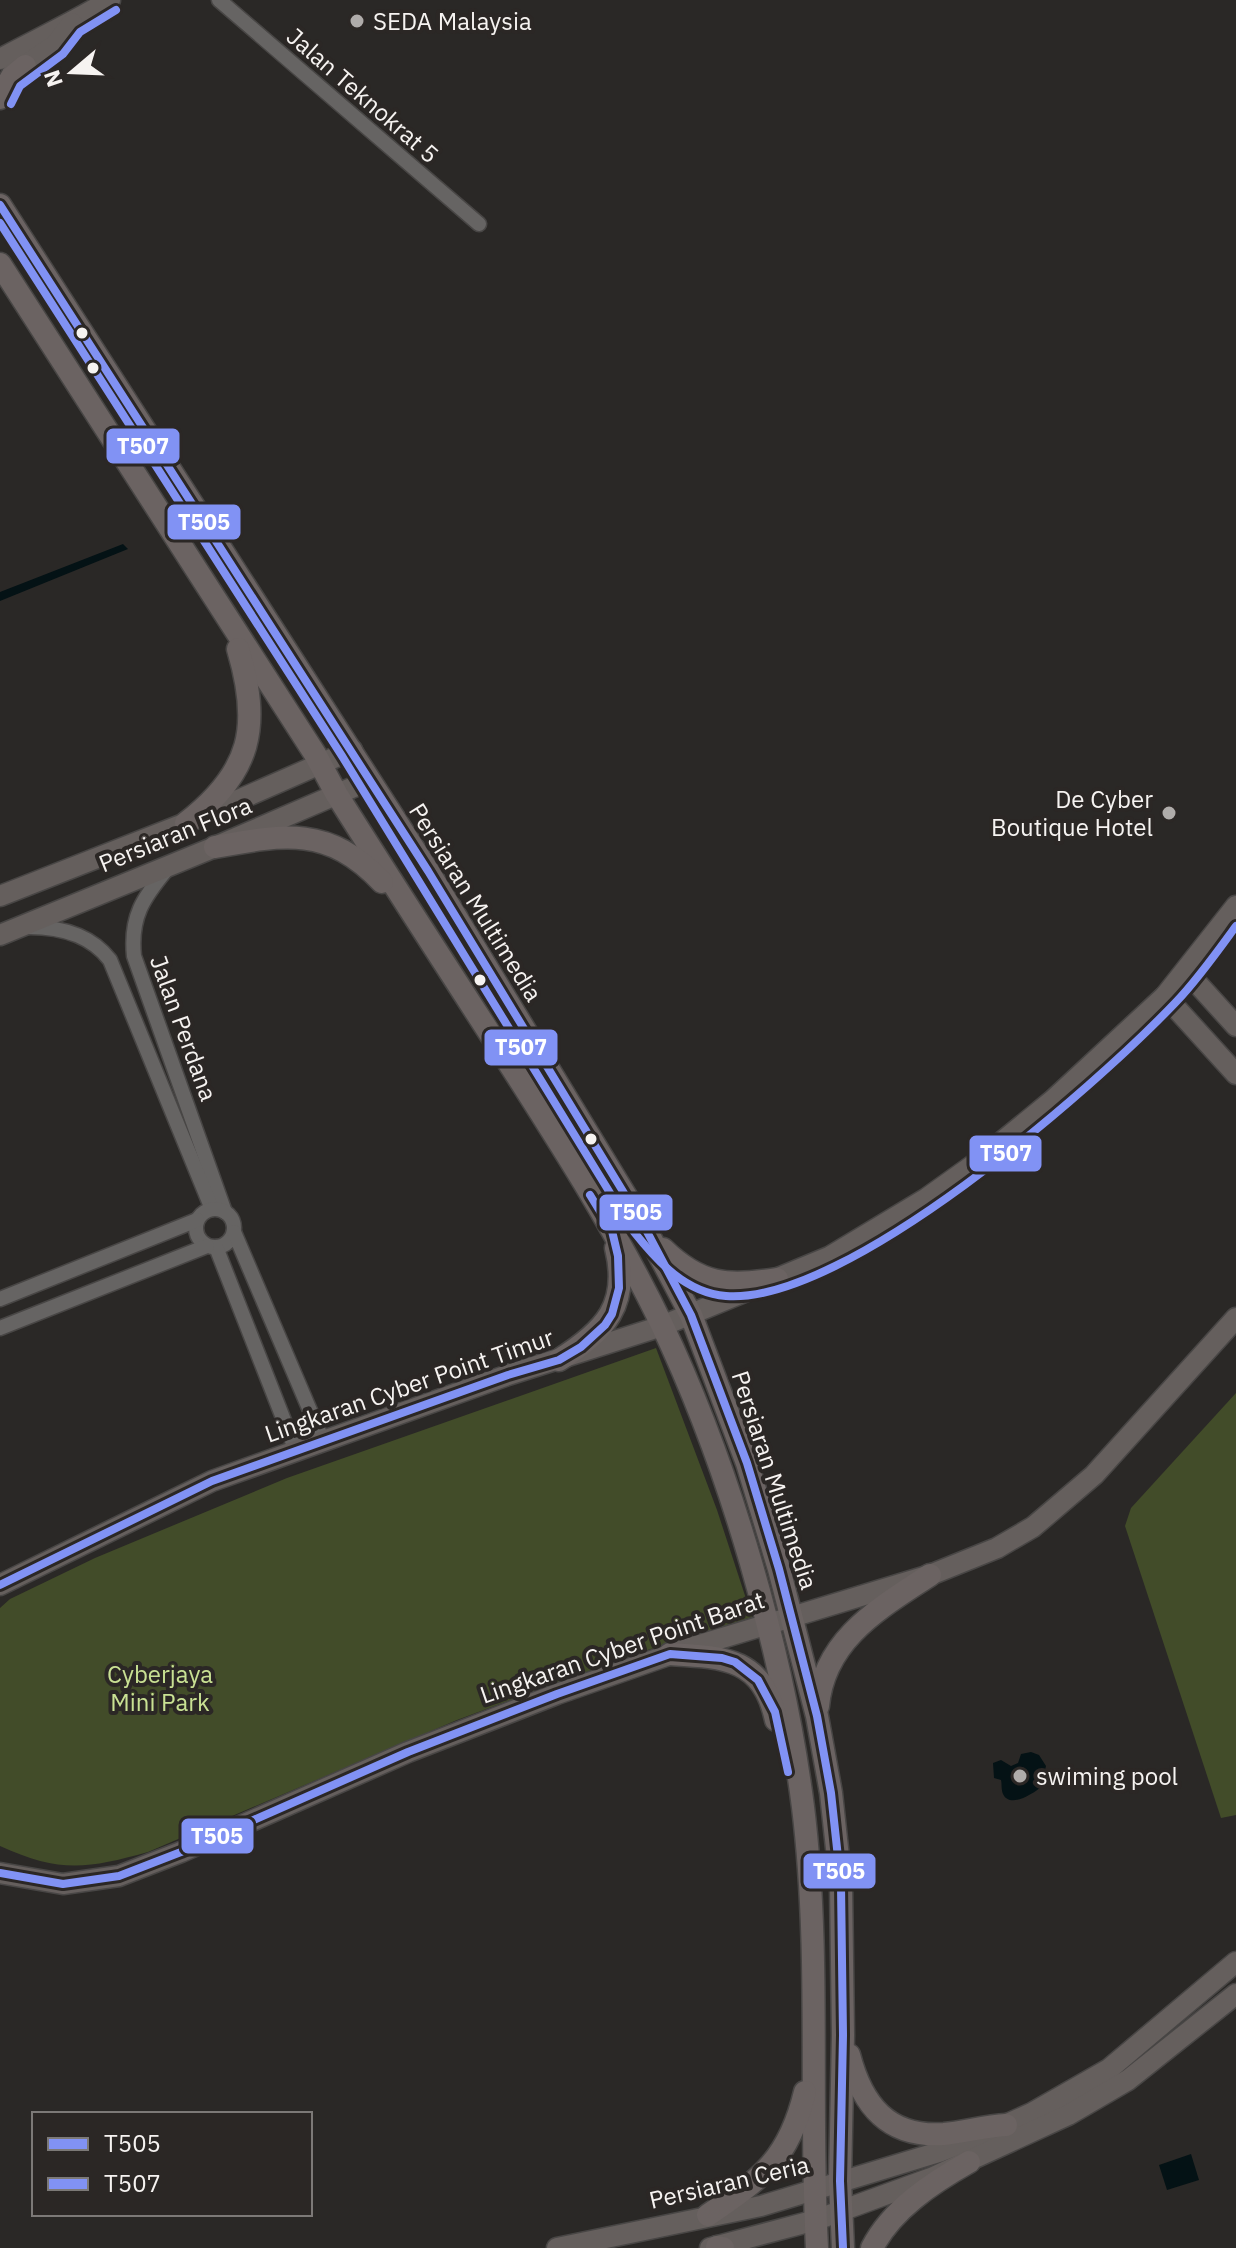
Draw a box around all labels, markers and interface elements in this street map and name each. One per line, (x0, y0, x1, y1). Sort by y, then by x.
place label: SEDA Malaysia (373, 5, 532, 37)
marker: SEDA Malaysia (348, 12, 366, 30)
street label: Jalan Teknokrat 5 (280, 20, 446, 170)
north arrow (32, 32, 112, 112)
text: N (36, 66, 69, 91)
unlabelled marker (74, 325, 90, 341)
unlabelled marker (85, 360, 101, 376)
line badge: T507 (105, 427, 181, 465)
text: T507 (117, 431, 169, 460)
line badge: T505 (166, 503, 242, 541)
text: T505 (178, 507, 230, 536)
place label: De Cyber Boutique Hotel (991, 783, 1153, 843)
street label: Persiaran Flora (94, 789, 256, 879)
street label: Persiaran Multimedia (402, 797, 550, 1007)
marker: De Cyber Boutique Hotel (1160, 804, 1178, 822)
street label: Jalan Perdana (143, 951, 225, 1105)
unlabelled marker (472, 972, 488, 988)
line badge: T507 (483, 1028, 559, 1067)
text: T507 (495, 1032, 547, 1061)
unlabelled marker (583, 1131, 599, 1147)
line badge: T507 (968, 1134, 1043, 1173)
text: T507 (980, 1138, 1032, 1167)
line badge: T505 (598, 1193, 674, 1232)
text: T505 (610, 1197, 662, 1226)
street label: Lingkaran Cyber Point Timur (260, 1320, 558, 1450)
street label: Persiaran Multimedia (725, 1367, 826, 1594)
street label: Lingkaran Cyber Point Barat (476, 1583, 768, 1711)
park label: Cyberjaya Mini Park (107, 1658, 213, 1718)
place label: swiming pool (1036, 1760, 1178, 1792)
marker: swiming pool (1011, 1767, 1029, 1785)
line badge: T505 (180, 1817, 255, 1855)
text: T505 (191, 1821, 243, 1850)
line badge: T505 (802, 1852, 877, 1890)
text: T505 (813, 1856, 865, 1885)
legend (32, 2112, 312, 2216)
text: T505 (104, 2127, 161, 2159)
street label: Persiaran Ceria (646, 2148, 812, 2216)
text: T507 (104, 2167, 161, 2199)

